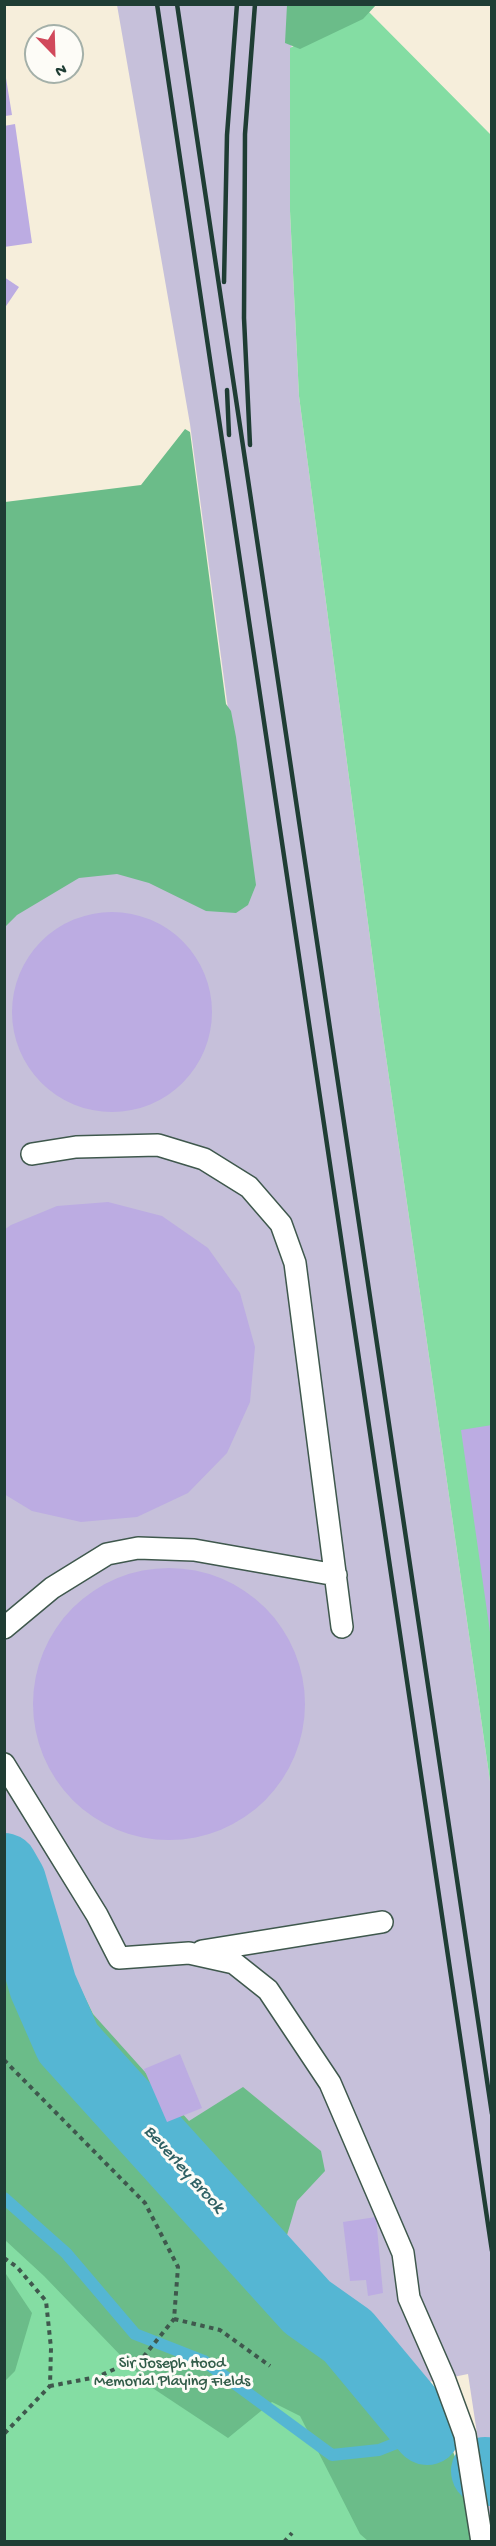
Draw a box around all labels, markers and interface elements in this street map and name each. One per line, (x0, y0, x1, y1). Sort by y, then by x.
north arrow (24, 24, 84, 84)
text: N (52, 58, 69, 80)
water label: Beverley Brook (138, 2122, 228, 2218)
park label: Sir Joseph Hood Memorial Playing Fields (94, 2355, 250, 2393)

